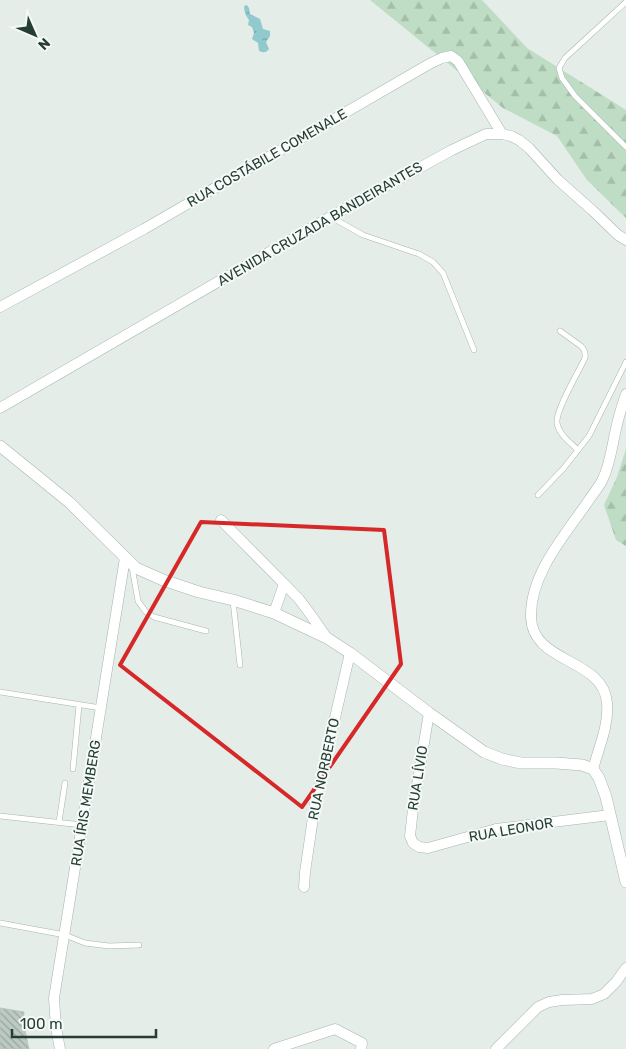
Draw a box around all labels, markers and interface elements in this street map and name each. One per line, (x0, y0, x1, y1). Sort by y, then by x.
north arrow (10, 10, 60, 60)
text: N (34, 34, 53, 53)
street label: RUA COSTÁBILE COMENALE (183, 104, 350, 211)
street label: AVENIDA CRUZADA BANDEIRANTES (215, 158, 426, 290)
street label: RUA NORBERTO (305, 716, 343, 822)
street label: RUA ÍRIS MEMBERG (67, 739, 104, 867)
street label: RUA LÍVIO (403, 744, 432, 812)
street label: RUA LEONOR (467, 814, 555, 846)
scale bar (12, 1006, 156, 1038)
text: 100 m (20, 1015, 62, 1033)

